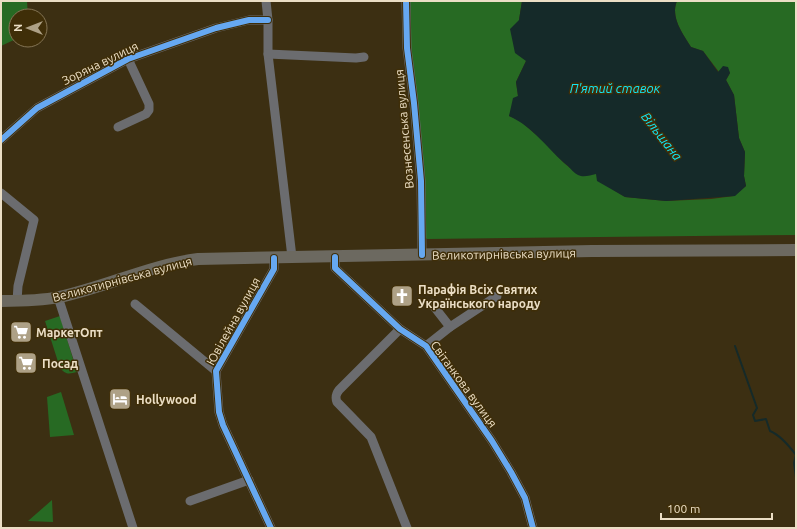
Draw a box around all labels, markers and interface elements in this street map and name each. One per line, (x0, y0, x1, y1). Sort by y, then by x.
north arrow (8, 8, 48, 48)
text: N (12, 24, 24, 32)
street label: Зоряна вулиця (60, 39, 140, 87)
street label: Вознесенська вулиця (392, 69, 416, 189)
water label: П'ятий ставок (570, 81, 661, 95)
water label: Вільшана (639, 109, 685, 163)
street label: Великотирнівська вулиця (432, 246, 576, 262)
street label: Великотирнівська вулиця (51, 254, 193, 304)
street label: Ювілейна вулиця (204, 275, 262, 367)
church icon: Парафія Всіх Святих Українського народу (389, 283, 415, 309)
place label: Парафія Всіх Святих Українського народу (418, 283, 541, 310)
supermarket icon: МаркетОпт (8, 319, 34, 345)
place label: МаркетОпт (36, 326, 103, 339)
street label: Світанкова вулиця (428, 338, 500, 430)
supermarket icon: Посад (13, 350, 39, 376)
place label: Посад (42, 357, 78, 370)
hotel icon: Hollywood (107, 386, 133, 412)
place label: Hollywood (136, 393, 197, 406)
scale bar (661, 495, 772, 521)
text: 100 m (667, 502, 700, 515)

